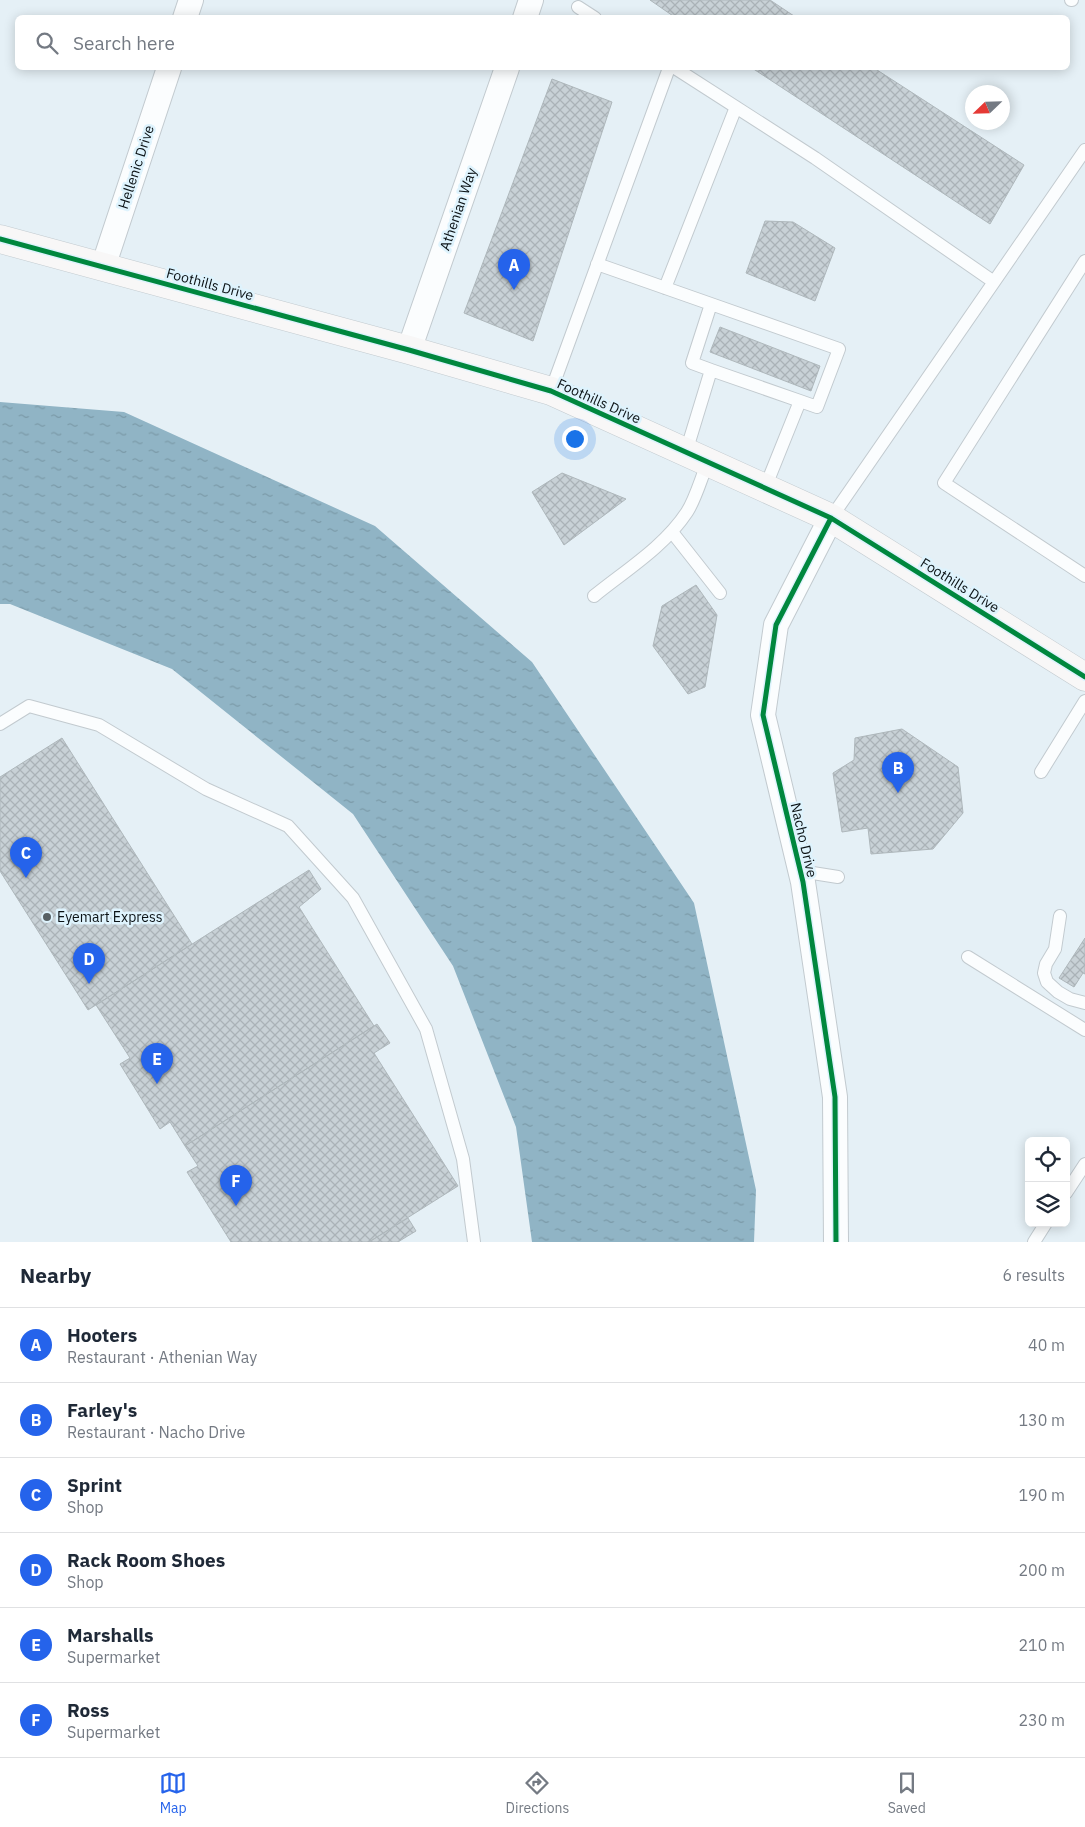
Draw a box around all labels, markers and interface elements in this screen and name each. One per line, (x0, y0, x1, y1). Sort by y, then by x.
search box (15, 15, 1070, 70)
icon: search (33, 29, 61, 57)
text: Search here (73, 31, 175, 55)
north arrow (965, 85, 1010, 130)
street label: Hellenic Drive (114, 122, 158, 211)
street label: Athenian Way (435, 165, 481, 253)
pin: A (498, 249, 530, 290)
street label: Foothills Drive (164, 264, 256, 304)
street label: Foothills Drive (554, 375, 644, 428)
your location (562, 426, 588, 452)
street label: Foothills Drive (917, 554, 1003, 617)
pin: B (882, 752, 914, 793)
street label: Nacho Drive (787, 801, 821, 879)
pin: C (10, 837, 42, 878)
place label: Eyemart Express (57, 908, 163, 926)
marker: Eyemart Express (41, 911, 53, 923)
pin: D (73, 943, 105, 984)
pin: E (141, 1043, 173, 1084)
map controls (1025, 1137, 1070, 1227)
button: locate (1025, 1137, 1070, 1182)
pin: F (220, 1165, 252, 1206)
button: layers (1025, 1182, 1070, 1227)
text: Nearby (20, 1261, 91, 1289)
text: 6 results (1002, 1265, 1065, 1285)
text: Hooters (67, 1323, 137, 1347)
text: A (31, 1335, 41, 1355)
text: 40 m (1028, 1335, 1065, 1355)
text: Restaurant · Athenian Way (67, 1347, 257, 1367)
text: Farley's (67, 1398, 137, 1422)
text: B (31, 1410, 41, 1430)
text: 130 m (1018, 1410, 1065, 1430)
text: Restaurant · Nacho Drive (67, 1422, 245, 1442)
text: Sprint (67, 1473, 122, 1497)
text: C (31, 1485, 41, 1505)
text: 190 m (1018, 1485, 1065, 1505)
text: Shop (67, 1497, 104, 1517)
text: Rack Room Shoes (67, 1548, 225, 1572)
text: D (30, 1560, 42, 1580)
text: 200 m (1018, 1560, 1065, 1580)
text: Shop (67, 1572, 104, 1592)
text: Marshalls (67, 1623, 154, 1647)
text: E (31, 1635, 41, 1655)
text: 210 m (1018, 1635, 1065, 1655)
text: Supermarket (67, 1647, 160, 1667)
text: Ross (67, 1698, 109, 1722)
text: F (31, 1710, 41, 1730)
text: 230 m (1018, 1710, 1065, 1730)
text: Supermarket (67, 1722, 160, 1742)
tab: Map (159, 1769, 187, 1817)
tab: Directions (506, 1769, 569, 1817)
tab: Saved (888, 1769, 926, 1817)

